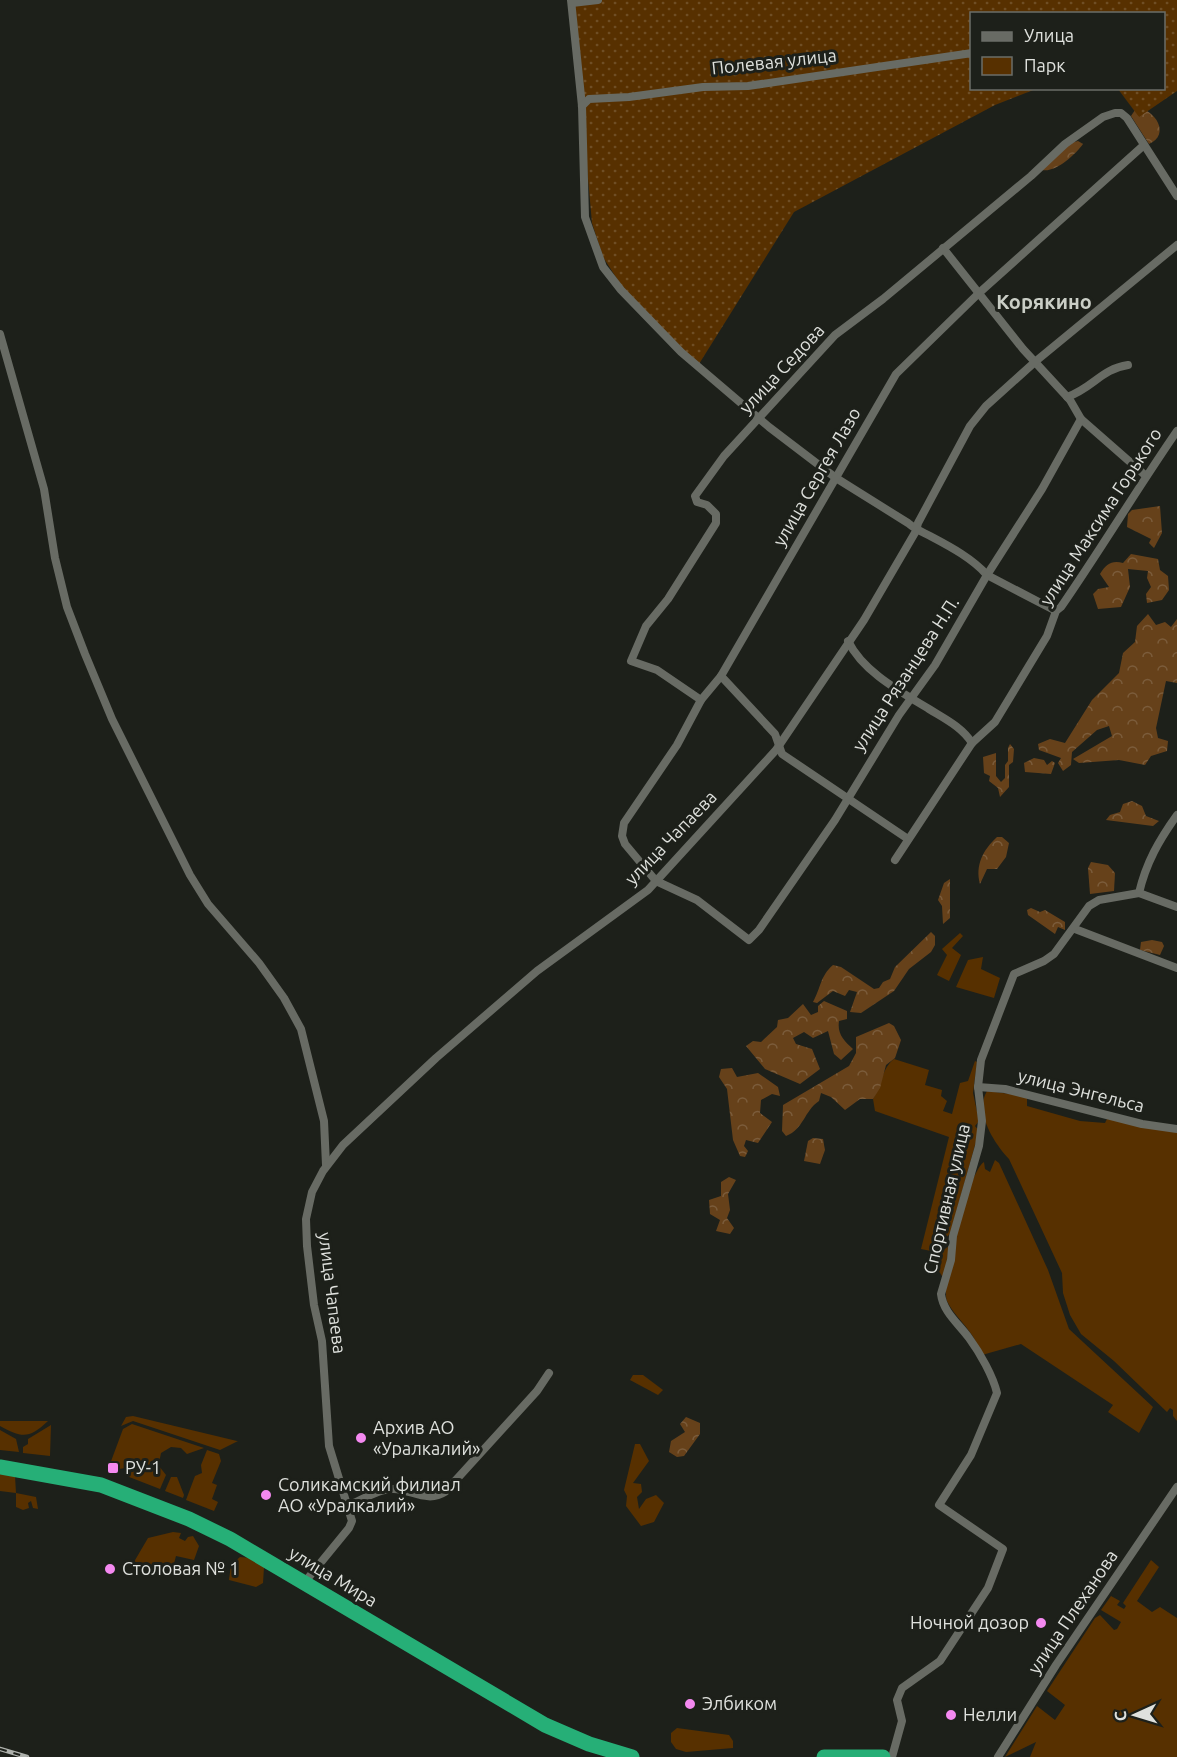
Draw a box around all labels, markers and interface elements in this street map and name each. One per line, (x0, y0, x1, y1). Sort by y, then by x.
legend (970, 12, 1165, 90)
text: Улица (1024, 25, 1074, 45)
street label: Полевая улица (710, 44, 837, 78)
text: Парк (1024, 55, 1065, 75)
district label: Корякино (996, 290, 1092, 313)
street label: улица Седова (735, 320, 828, 417)
street label: улица Сергея Лазо (768, 404, 864, 549)
street label: улица Максима Горького (1035, 424, 1165, 609)
street label: улица Рязанцева Н.П. (848, 593, 962, 754)
street label: улица Чапаева (621, 786, 720, 888)
street label: улица Энгельса (1016, 1065, 1147, 1115)
street label: Спортивная улица (919, 1122, 973, 1276)
street label: улица Чапаева (316, 1231, 350, 1355)
place label: Архив АО «Уралкалий» (373, 1417, 481, 1458)
marker: Архив АО «Уралкалий» (354, 1431, 368, 1445)
place label: РУ-1 (125, 1457, 161, 1477)
marker: РУ-1 (106, 1461, 120, 1475)
place label: Соликамский филиал АО «Уралкалий» (278, 1474, 461, 1515)
marker: Соликамский филиал АО «Уралкалий» (259, 1488, 273, 1502)
street label: улица Мира (286, 1542, 381, 1610)
street label: улица Плеханова (1023, 1546, 1121, 1677)
place label: Столовая № 1 (122, 1558, 239, 1578)
marker: Столовая № 1 (103, 1562, 117, 1576)
place label: Ночной дозор (910, 1612, 1029, 1632)
marker: Ночной дозор (1034, 1616, 1048, 1630)
north arrow (1105, 1685, 1165, 1745)
place label: Элбиком (702, 1693, 777, 1713)
marker: Элбиком (683, 1697, 697, 1711)
place label: Нелли (963, 1704, 1017, 1724)
marker: Нелли (944, 1708, 958, 1722)
text: С (1111, 1710, 1129, 1722)

